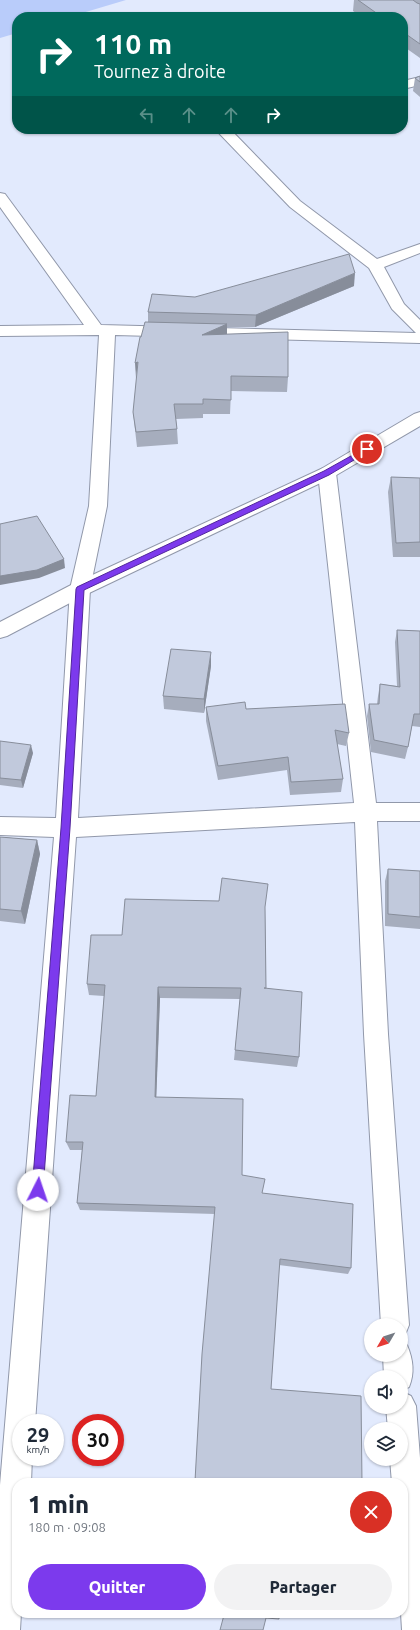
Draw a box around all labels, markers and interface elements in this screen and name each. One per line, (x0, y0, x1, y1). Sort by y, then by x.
icon: right (28, 28, 80, 80)
text: 110 m (94, 28, 172, 59)
text: Tournez à droite (94, 61, 226, 81)
icon: left (136, 104, 158, 126)
icon: ahead (178, 104, 200, 126)
icon: ahead (220, 104, 242, 126)
icon: right (262, 104, 284, 126)
pin (350, 432, 384, 466)
icon: arrive (356, 438, 378, 460)
position arrow (17, 1169, 59, 1211)
north arrow (364, 1318, 408, 1362)
map controls (364, 1318, 408, 1466)
button: sound (364, 1370, 408, 1414)
speed limit sign: 30 (72, 1414, 124, 1466)
button: layers (364, 1422, 408, 1466)
text: 29 (27, 1423, 49, 1446)
text: km/h (26, 1444, 50, 1455)
text: 1 min (28, 1491, 89, 1518)
button: close (350, 1491, 392, 1533)
text: 180 m · 09:08 (28, 1520, 106, 1534)
button: Quitter (28, 1564, 206, 1610)
button: Partager (214, 1564, 392, 1610)

